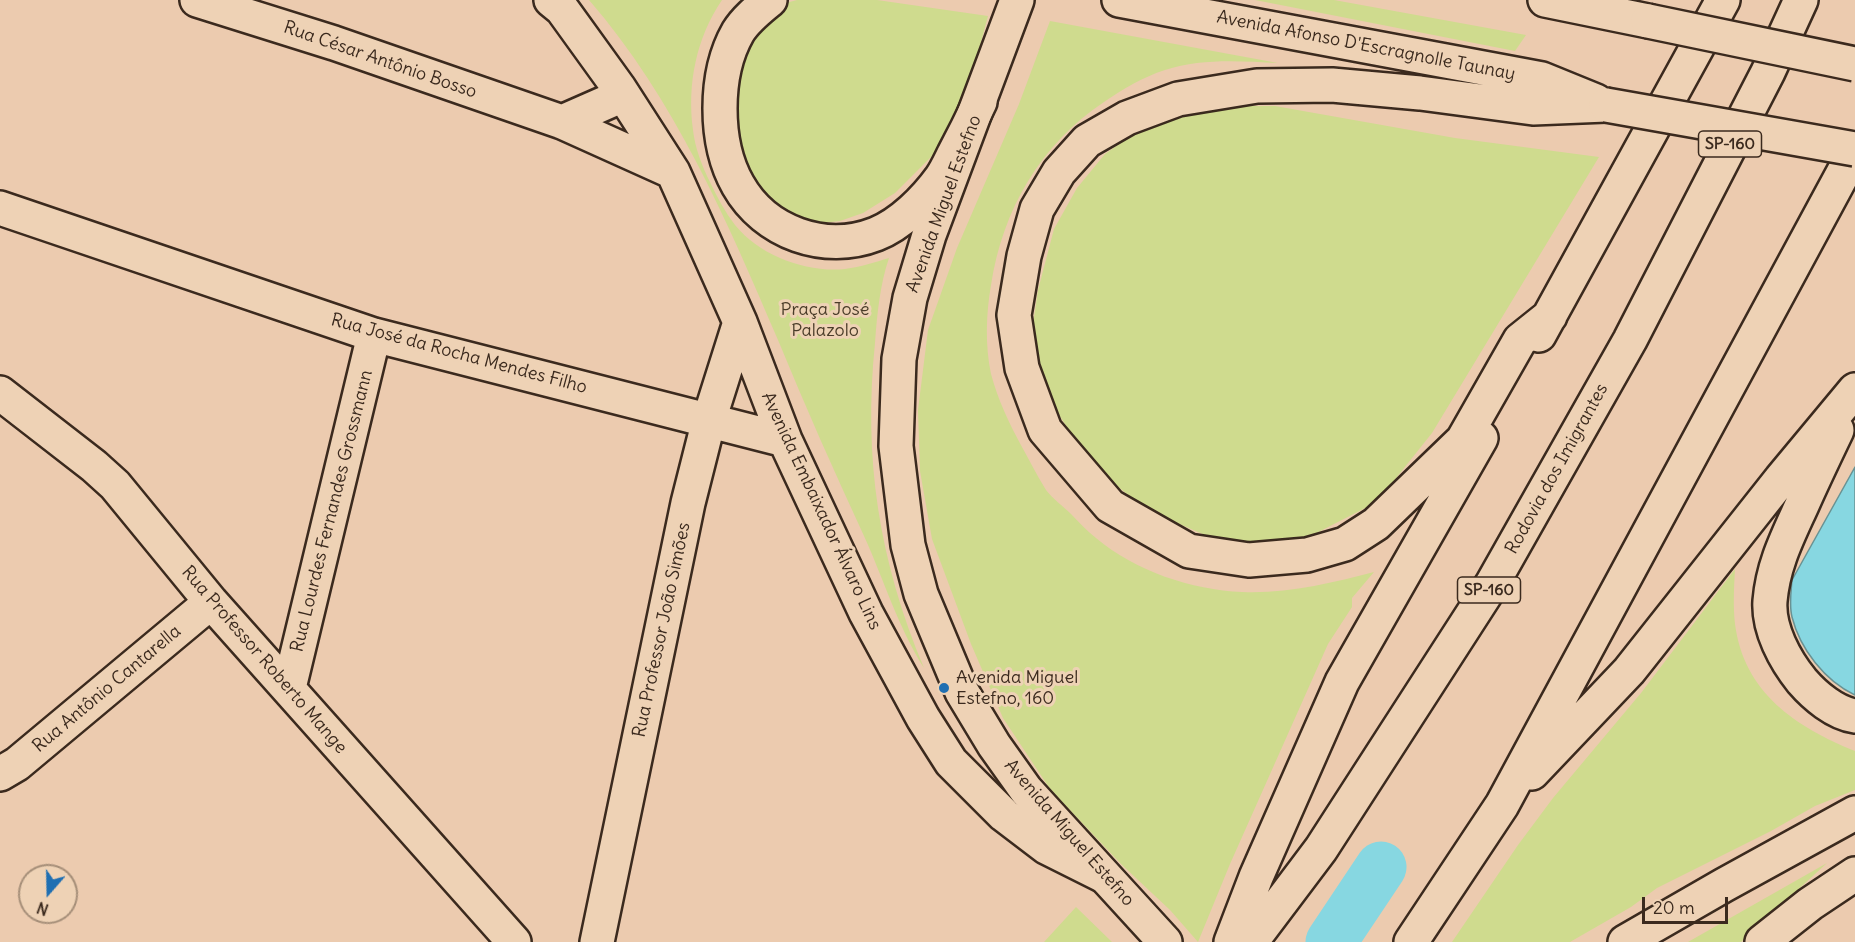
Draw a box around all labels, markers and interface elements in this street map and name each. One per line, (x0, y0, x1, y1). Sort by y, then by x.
street label: Avenida Afonso D'Escragnolle Taunay (1215, 6, 1517, 86)
street label: Rua César Antônio Bosso (281, 17, 479, 103)
street label: Avenida Miguel Estefno (902, 112, 986, 296)
road number: SP-160 (1698, 131, 1762, 157)
park label: Praça José Palazolo (781, 299, 869, 342)
street label: Rua José da Rocha Mendes Filho (328, 309, 590, 399)
street label: Rua Lourdes Fernandes Grossmann (286, 368, 378, 654)
street label: Rodovia dos Imigrantes (1501, 380, 1613, 558)
street label: Avenida Embaixador Álvaro Lins (756, 389, 886, 633)
street label: Rua Professor João Simões (629, 521, 695, 739)
street label: Rua Professor Roberto Mange (177, 562, 351, 758)
road number: SP-160 (1458, 577, 1520, 603)
street label: Rua Antônio Cantarella (29, 621, 185, 757)
place label: Avenida Miguel Estefno, 160 (956, 667, 1078, 710)
marker: Avenida Miguel Estefno, 160 (937, 681, 951, 695)
street label: Avenida Miguel Estefno (999, 755, 1139, 911)
north arrow (18, 864, 78, 924)
scale bar (1645, 885, 1730, 923)
text: 20 m (1653, 896, 1695, 919)
text: N (34, 898, 51, 920)

